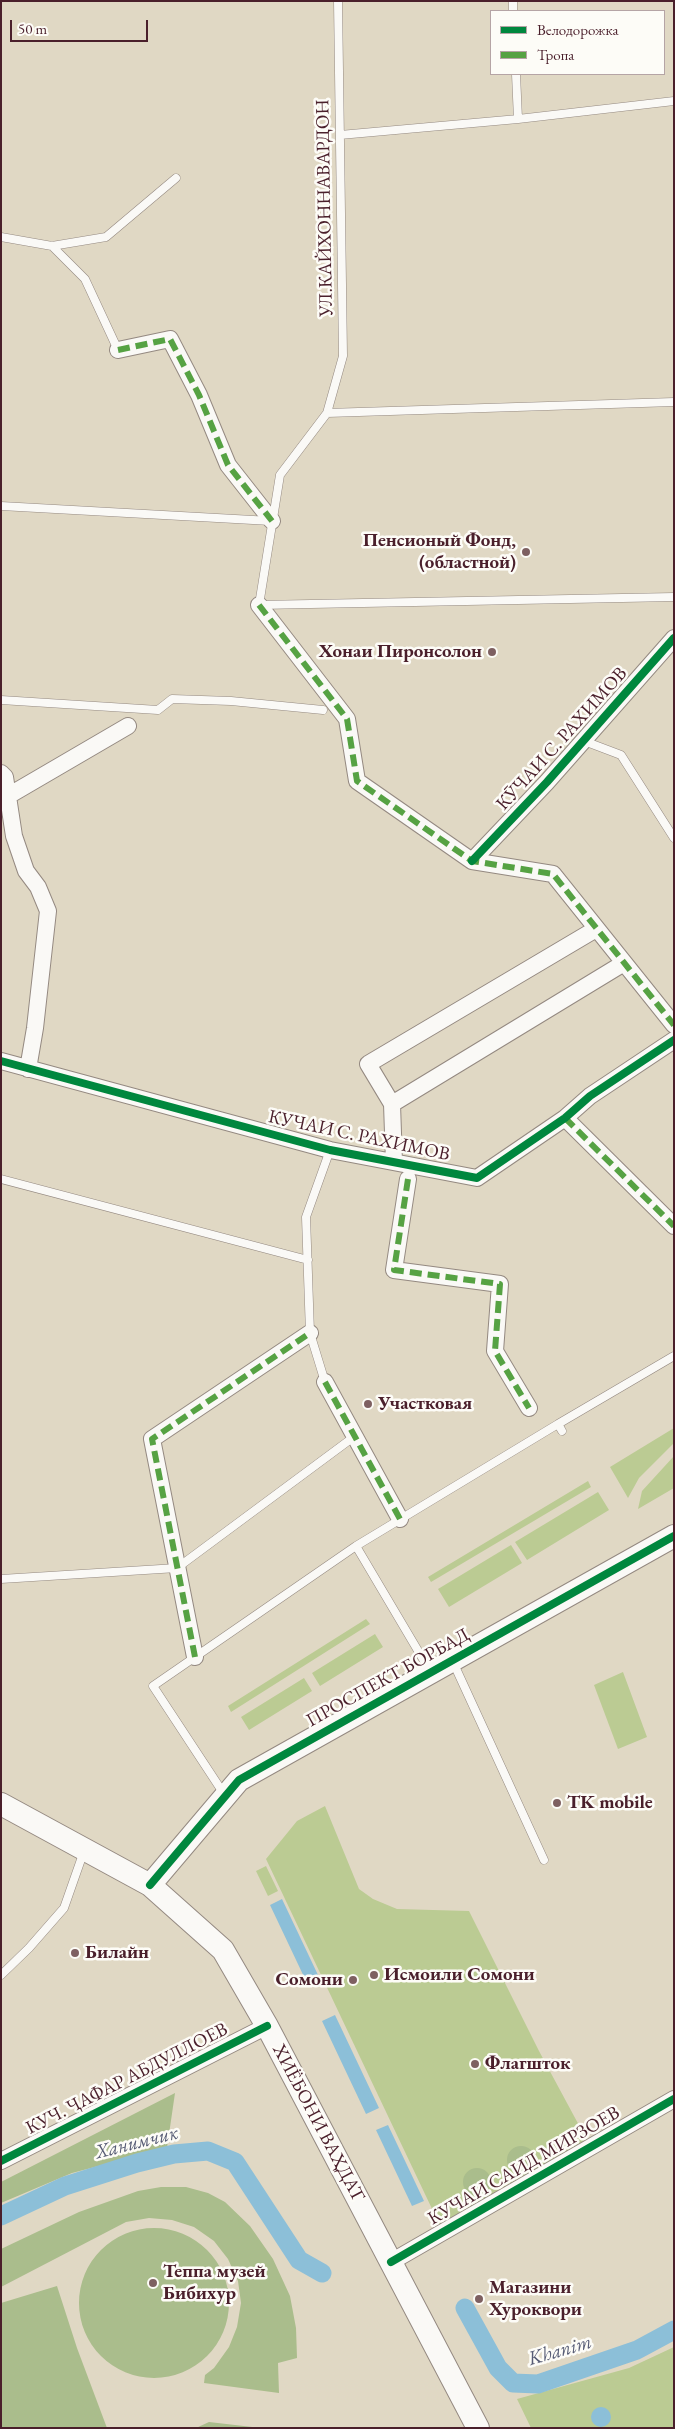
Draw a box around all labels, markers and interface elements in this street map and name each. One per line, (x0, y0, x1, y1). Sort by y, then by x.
scale bar (12, 10, 150, 42)
legend (490, 10, 665, 75)
text: 50 m (18, 19, 47, 38)
text: Велодорожка (537, 20, 618, 39)
text: Тропа (537, 45, 574, 64)
street label: УЛ.КАЙХОННАВАРДОН (312, 99, 338, 317)
place label: Пенсионый Фонд, (областной) (363, 530, 516, 574)
marker: Пенсионый Фонд, (областной) (520, 546, 532, 558)
place label: Хонаи Пиронсолон (319, 641, 482, 663)
marker: Хонаи Пиронсолон (486, 646, 498, 658)
street label: КӮЧАИ С. РАХИМОВ (492, 663, 632, 815)
street label: КУЧАИ С. РАХИМОВ (266, 1106, 452, 1166)
place label: Участковая (378, 1393, 472, 1415)
marker: Участковая (362, 1398, 374, 1410)
street label: ПРОСПЕКТ БОРБАД (302, 1624, 474, 1732)
place label: TK mobile (567, 1792, 653, 1814)
marker: TK mobile (551, 1797, 563, 1809)
place label: Билайн (85, 1942, 149, 1964)
marker: Билайн (69, 1947, 81, 1959)
place label: Исмоили Сомони (384, 1964, 535, 1986)
place label: Сомони (276, 1969, 343, 1991)
marker: Исмоили Сомони (368, 1969, 380, 1981)
marker: Сомони (347, 1974, 359, 1986)
street label: КУЧ. ҶАФАР АБДУЛЛОЕВ (22, 2018, 232, 2140)
street label: ХИЁБОНИ ВАҲДАТ (267, 2040, 369, 2206)
place label: Флагшток (485, 2053, 571, 2075)
marker: Флагшток (469, 2058, 481, 2070)
street label: КУЧАИ САИД МИРЗОЕВ (424, 2102, 624, 2230)
water label: Ханимчик (93, 2121, 181, 2165)
place label: Теппа музей Бибихур (163, 2261, 266, 2305)
marker: Теппа музей Бибихур (147, 2277, 159, 2289)
place label: Магазини Хуроквори (489, 2277, 582, 2321)
marker: Магазини Хуроквори (473, 2293, 485, 2305)
water label: Khanim (525, 2330, 595, 2372)

